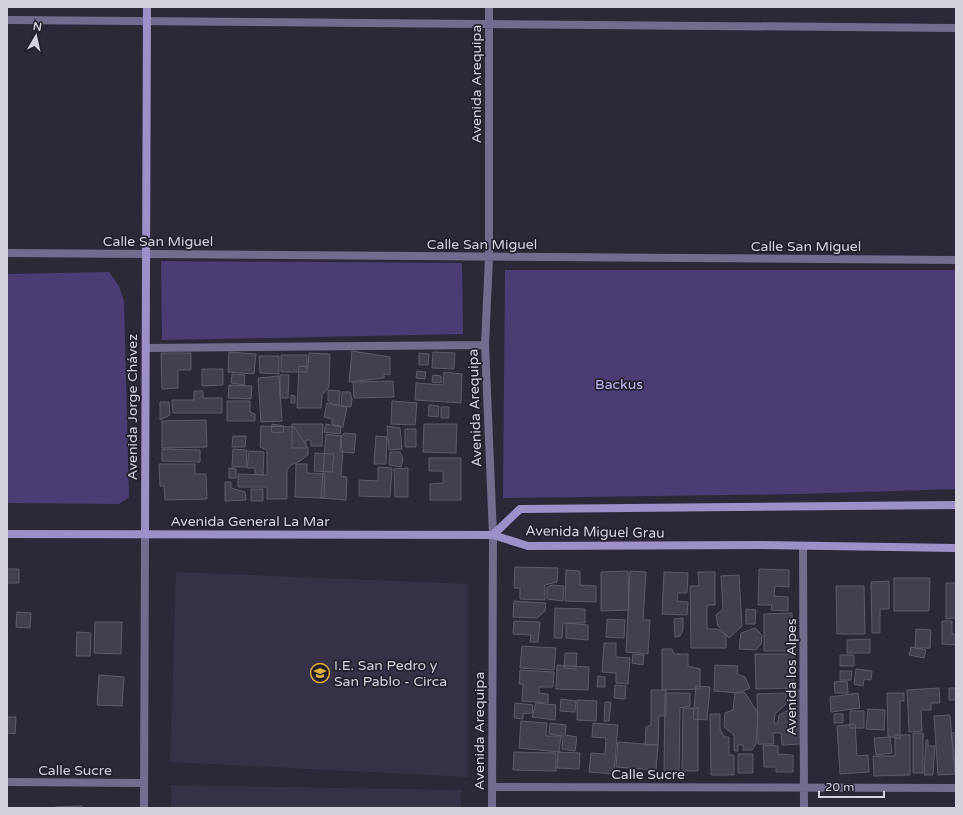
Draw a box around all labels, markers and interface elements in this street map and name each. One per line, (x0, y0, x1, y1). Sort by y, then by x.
north arrow (16, 16, 56, 56)
text: N (32, 20, 43, 34)
street label: Avenida Arequipa (468, 25, 485, 143)
street label: Calle San Miguel (103, 233, 213, 250)
street label: Calle San Miguel (427, 236, 537, 253)
street label: Calle San Miguel (751, 238, 861, 255)
street label: Avenida Jorge Chávez (124, 334, 141, 480)
street label: Avenida Arequipa (464, 348, 486, 468)
park label: Backus (595, 376, 643, 393)
street label: Avenida General La Mar (170, 513, 330, 530)
street label: Avenida Miguel Grau (525, 522, 665, 542)
street label: Avenida los Alpes (783, 618, 800, 736)
place label: I.E. San Pedro y San Pablo - Circa (334, 657, 447, 690)
school or university icon: I.E. San Pedro y San Pablo - Circa (309, 662, 331, 684)
street label: Avenida Arequipa (471, 672, 488, 790)
street label: Calle Sucre (38, 762, 112, 779)
street label: Calle Sucre (611, 766, 685, 783)
scale bar (819, 773, 884, 799)
text: 20 m (825, 780, 854, 794)

